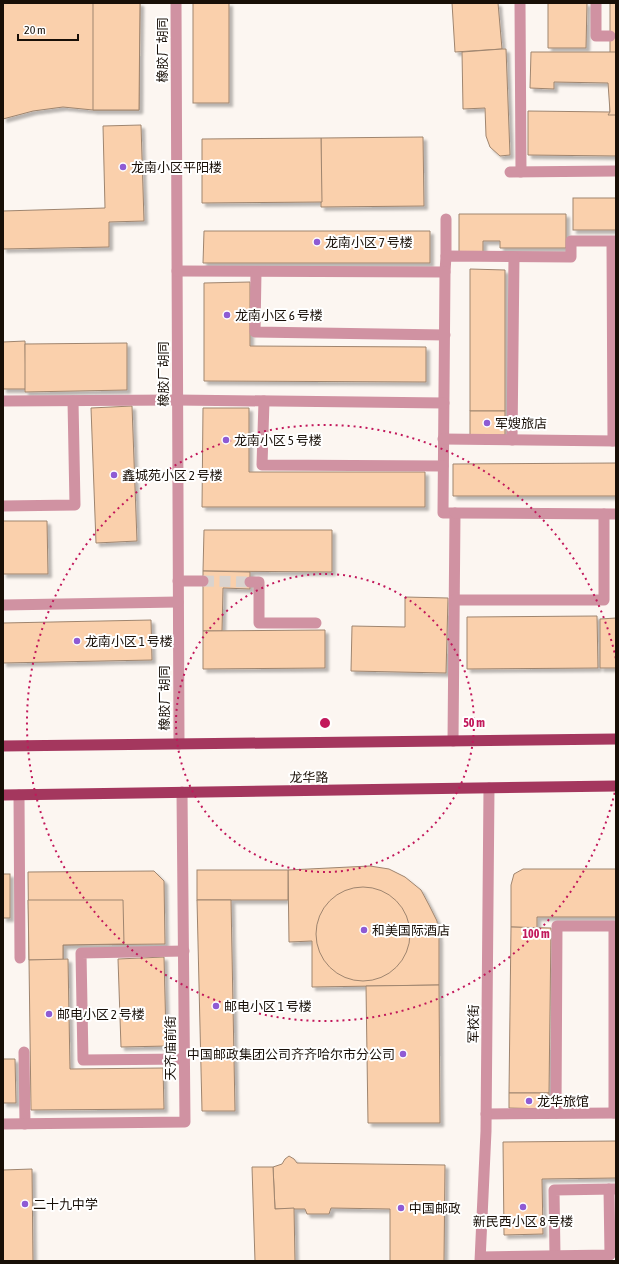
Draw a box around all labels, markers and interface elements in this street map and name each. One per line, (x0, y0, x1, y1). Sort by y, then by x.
scale bar (18, 16, 78, 42)
street label: 橡胶厂胡同 (155, 17, 170, 83)
text: 20 m (24, 23, 46, 37)
place label: 龙南小区平阳楼 (131, 160, 222, 175)
marker: 龙南小区平阳楼 (118, 162, 128, 172)
place label: 龙南小区 7 号楼 (325, 235, 413, 250)
marker: 龙南小区 7 号楼 (312, 237, 322, 247)
place label: 龙南小区 6 号楼 (235, 308, 323, 323)
marker: 龙南小区 6 号楼 (222, 310, 232, 320)
street label: 橡胶厂胡同 (156, 341, 171, 407)
place label: 军嫂旅店 (495, 416, 547, 431)
marker: 军嫂旅店 (482, 418, 492, 428)
place label: 龙南小区 5 号楼 (234, 433, 322, 448)
marker: 龙南小区 5 号楼 (221, 435, 231, 445)
place label: 鑫城苑小区 2 号楼 (122, 468, 223, 483)
marker: 鑫城苑小区 2 号楼 (109, 470, 119, 480)
place label: 龙南小区 1 号楼 (85, 634, 173, 649)
marker: 龙南小区 1 号楼 (72, 636, 82, 646)
street label: 橡胶厂胡同 (157, 665, 172, 731)
centre of rings (318, 716, 332, 730)
text: 50 m (463, 716, 485, 730)
street label: 龙华路 (289, 770, 329, 785)
place label: 和美国际酒店 (372, 923, 450, 938)
marker: 和美国际酒店 (359, 925, 369, 935)
text: 100 m (522, 927, 550, 941)
place label: 邮电小区 1 号楼 (224, 999, 312, 1014)
marker: 邮电小区 1 号楼 (211, 1001, 221, 1011)
street label: 军校街 (466, 1004, 481, 1044)
place label: 邮电小区 2 号楼 (57, 1007, 145, 1022)
marker: 邮电小区 2 号楼 (44, 1009, 54, 1019)
street label: 天齐庙前街 (163, 1015, 178, 1081)
place label: 中国邮政集团公司齐齐哈尔市分公司 (187, 1047, 395, 1062)
marker: 中国邮政集团公司齐齐哈尔市分公司 (398, 1049, 408, 1059)
place label: 龙华旅馆 (537, 1094, 589, 1109)
marker: 龙华旅馆 (524, 1096, 534, 1106)
place label: 二十九中学 (33, 1197, 98, 1212)
marker: 二十九中学 (20, 1199, 30, 1209)
place label: 中国邮政 (409, 1201, 461, 1216)
marker: 新民西小区 8 号楼 (518, 1202, 528, 1212)
marker: 中国邮政 (396, 1203, 406, 1213)
place label: 新民西小区 8 号楼 (473, 1214, 573, 1229)

